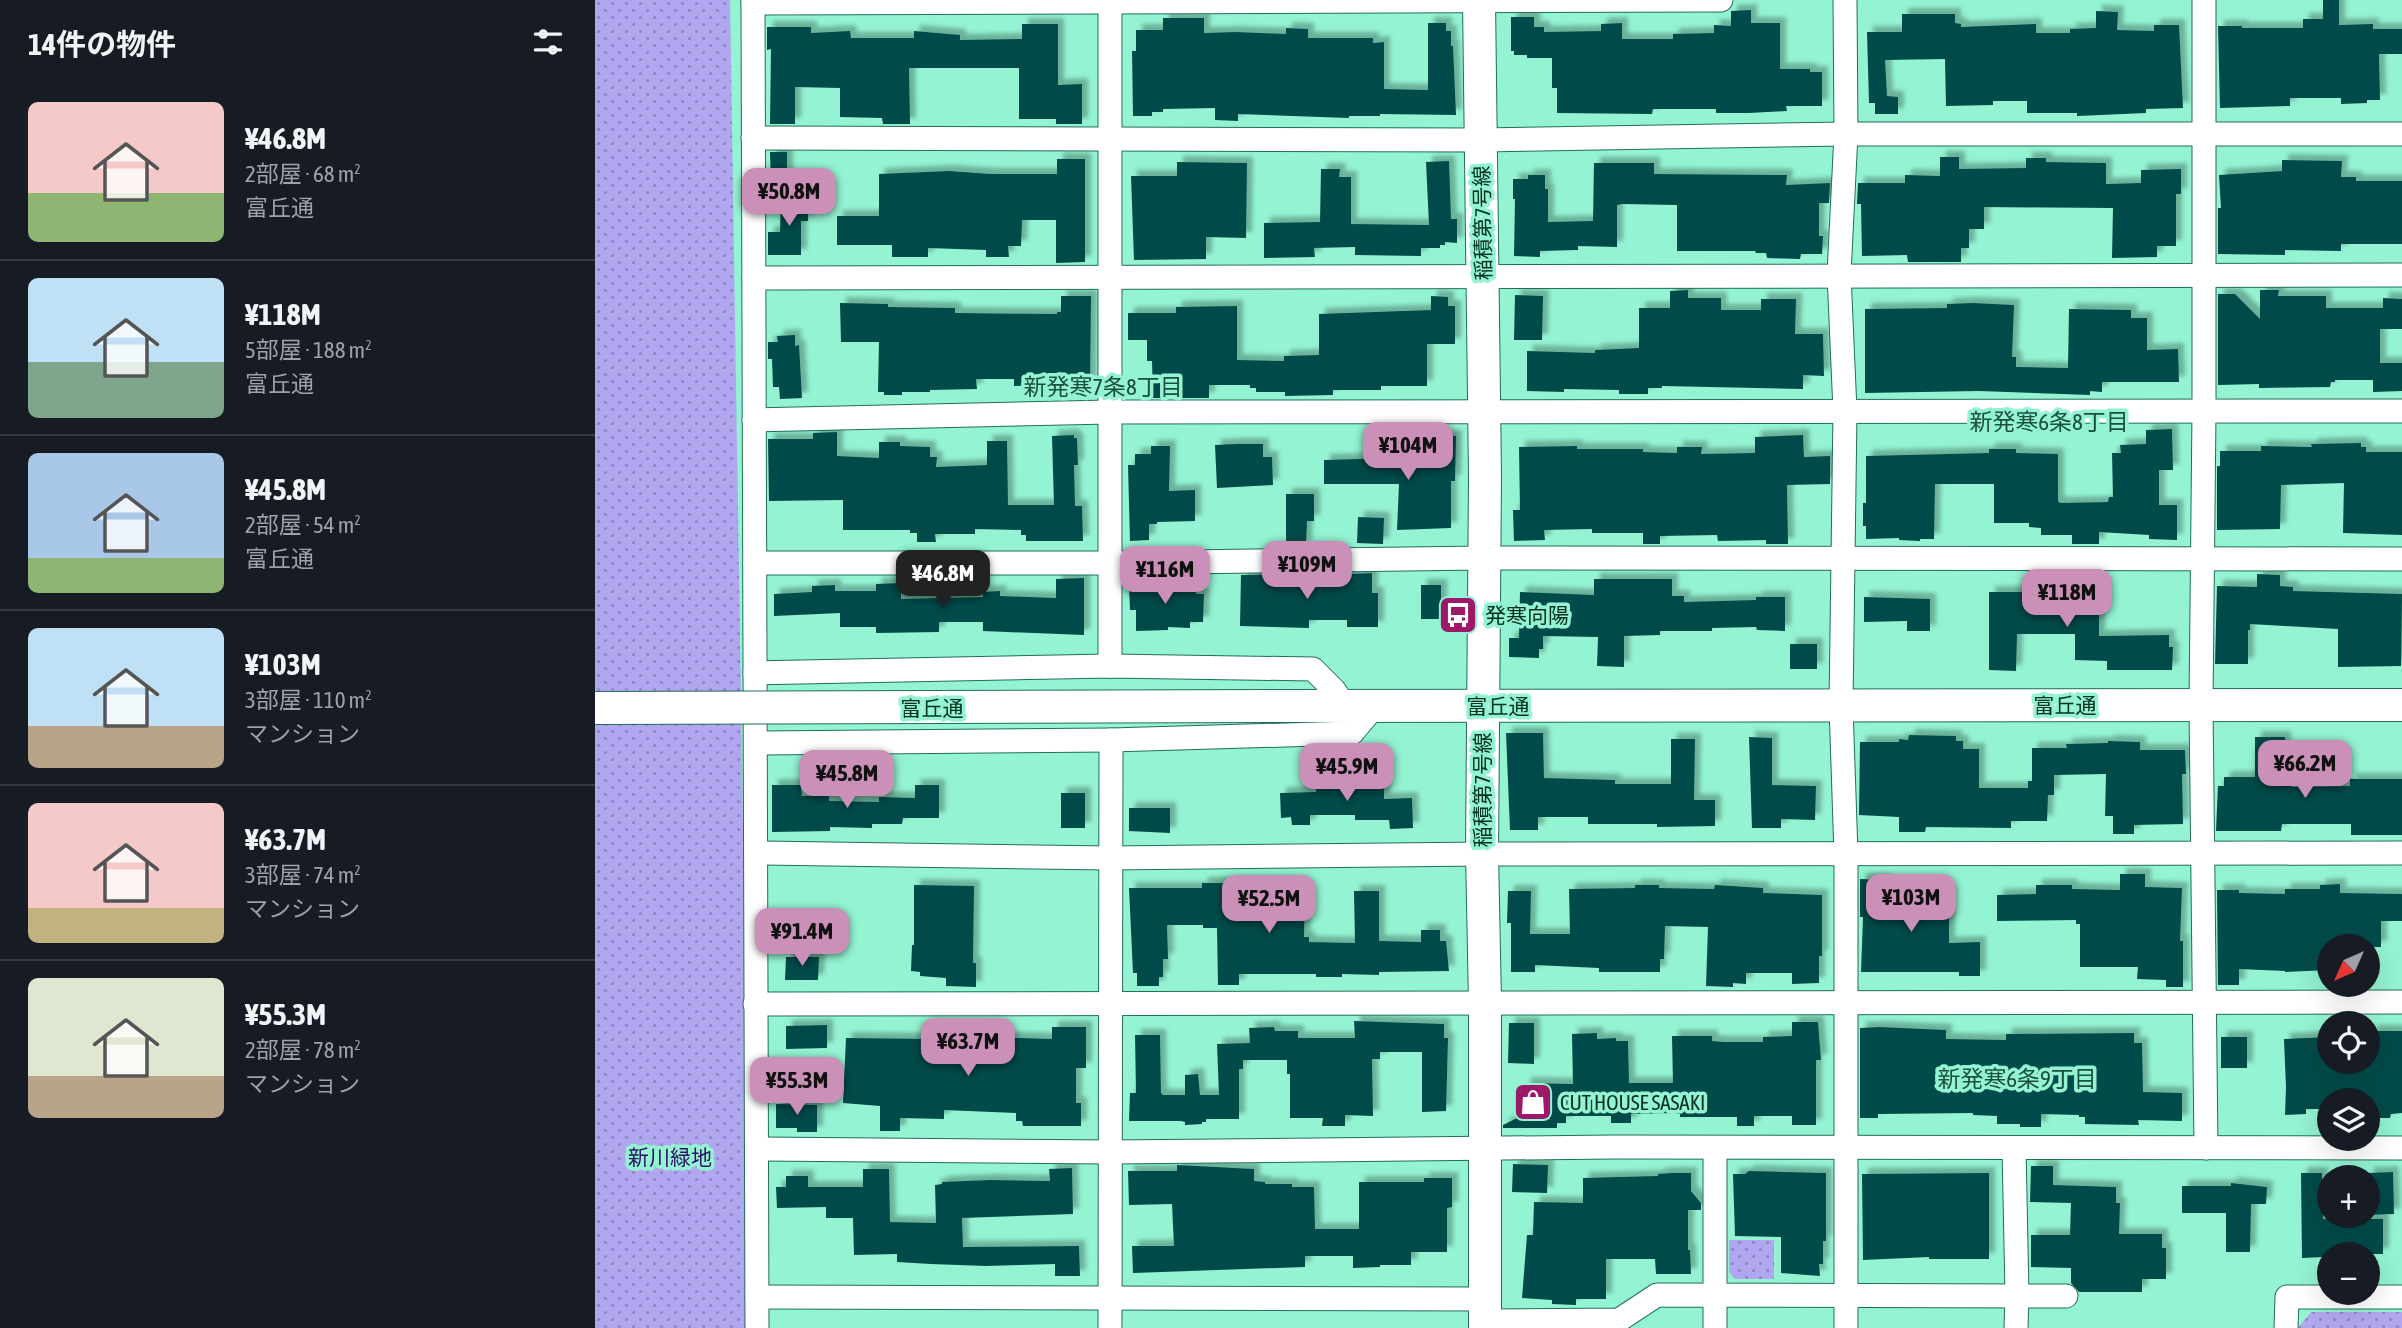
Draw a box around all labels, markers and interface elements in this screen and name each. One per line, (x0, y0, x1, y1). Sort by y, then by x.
icon: filters (529, 23, 567, 61)
text: 14件の物件 (28, 27, 176, 61)
text: ¥46.8M (245, 121, 326, 155)
icon: home (84, 130, 168, 214)
text: 2部屋 · 68 m² (245, 161, 361, 187)
street label: 稲積第7号線 (1469, 165, 1495, 281)
pin: ¥50.8M (732, 168, 846, 228)
text: ¥50.8M (758, 178, 820, 204)
text: 富丘通 (245, 195, 314, 221)
text: ¥118M (245, 297, 321, 331)
icon: home (84, 306, 168, 390)
text: 5部屋 · 188 m² (245, 337, 372, 363)
text: 富丘通 (245, 371, 314, 397)
district label: 新発寒7条8丁目 (1023, 374, 1183, 400)
district label: 新発寒6条8丁目 (1969, 409, 2129, 435)
pin: ¥104M (1359, 422, 1457, 482)
text: ¥104M (1379, 432, 1437, 458)
text: ¥45.8M (245, 472, 326, 506)
icon: home (84, 481, 168, 565)
text: 2部屋 · 54 m² (245, 512, 361, 538)
pin: ¥109M (1258, 542, 1356, 601)
text: 富丘通 (245, 546, 314, 572)
pin: ¥116M (1116, 546, 1214, 606)
pin: ¥46.8M (886, 550, 1000, 610)
text: ¥109M (1278, 551, 1336, 577)
text: ¥116M (1136, 556, 1194, 582)
text: ¥46.8M (912, 560, 974, 586)
pin: ¥118M (2018, 570, 2116, 629)
text: ¥118M (2038, 579, 2096, 605)
bus stop icon: 発寒向陽 (1437, 594, 1479, 636)
place label: 発寒向陽 (1485, 603, 1569, 627)
text: ¥103M (245, 647, 321, 681)
icon: home (84, 656, 168, 740)
text: 3部屋 · 110 m² (245, 687, 372, 713)
street label: 富丘通 (2034, 693, 2097, 717)
street label: 富丘通 (1467, 694, 1530, 718)
street label: 富丘通 (901, 696, 964, 720)
text: マンション (245, 721, 360, 747)
street label: 稲積第7号線 (1470, 733, 1494, 847)
pin: ¥66.2M (2248, 740, 2362, 800)
pin: ¥45.9M (1290, 744, 1404, 803)
pin: ¥45.8M (790, 750, 904, 810)
text: ¥66.2M (2274, 750, 2336, 776)
text: ¥45.9M (1316, 753, 1378, 779)
text: ¥45.8M (816, 760, 878, 786)
text: ¥63.7M (245, 822, 326, 856)
icon: home (84, 831, 168, 915)
text: 3部屋 · 74 m² (245, 862, 361, 888)
pin: ¥103M (1862, 874, 1960, 934)
pin: ¥52.5M (1212, 876, 1326, 935)
text: ¥103M (1882, 884, 1940, 910)
text: ¥52.5M (1238, 885, 1300, 911)
text: マンション (245, 896, 360, 922)
pin: ¥91.4M (745, 908, 859, 968)
text: ¥91.4M (771, 918, 833, 944)
north arrow (2317, 934, 2380, 998)
map controls (2317, 934, 2380, 1305)
text: ¥55.3M (245, 997, 326, 1031)
icon: home (84, 1006, 168, 1090)
button: locate (2317, 1011, 2380, 1074)
pin: ¥63.7M (911, 1018, 1025, 1078)
text: ¥63.7M (937, 1028, 999, 1054)
text: 2部屋 · 78 m² (245, 1037, 361, 1063)
pin: ¥55.3M (740, 1058, 854, 1117)
district label: 新発寒6条9丁目 (1937, 1066, 2097, 1092)
text: ¥55.3M (766, 1067, 828, 1093)
text: マンション (245, 1071, 360, 1097)
shop icon: CUT HOUSE SASAKI (1512, 1081, 1554, 1123)
button: layers (2317, 1088, 2380, 1151)
place label: CUT HOUSE SASAKI (1560, 1090, 1705, 1114)
park label: 新川緑地 (628, 1145, 712, 1169)
button: + (2317, 1165, 2380, 1228)
button: − (2317, 1242, 2380, 1305)

